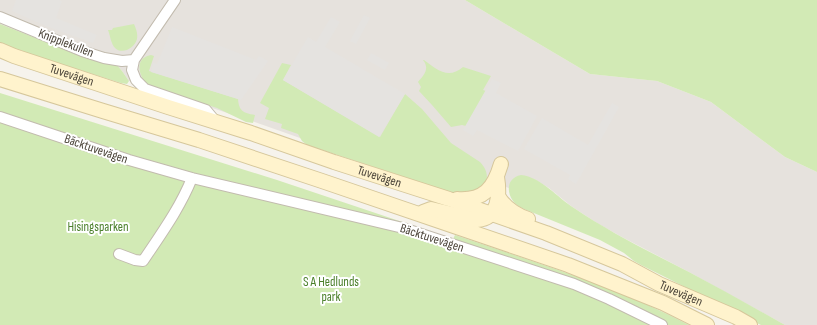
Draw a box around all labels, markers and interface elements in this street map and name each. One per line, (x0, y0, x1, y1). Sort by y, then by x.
street label: Knipplekullen (36, 25, 96, 61)
street label: Tuvevägen (47, 60, 96, 90)
street label: Bäcktuvevägen (62, 131, 130, 167)
street label: Tuvevägen (355, 162, 404, 191)
park label: Hisingsparken (67, 219, 129, 235)
street label: Bäcktuvevägen (398, 220, 466, 256)
park label: S A Hedlunds park (303, 274, 359, 305)
street label: Tuvevägen (657, 277, 705, 310)

